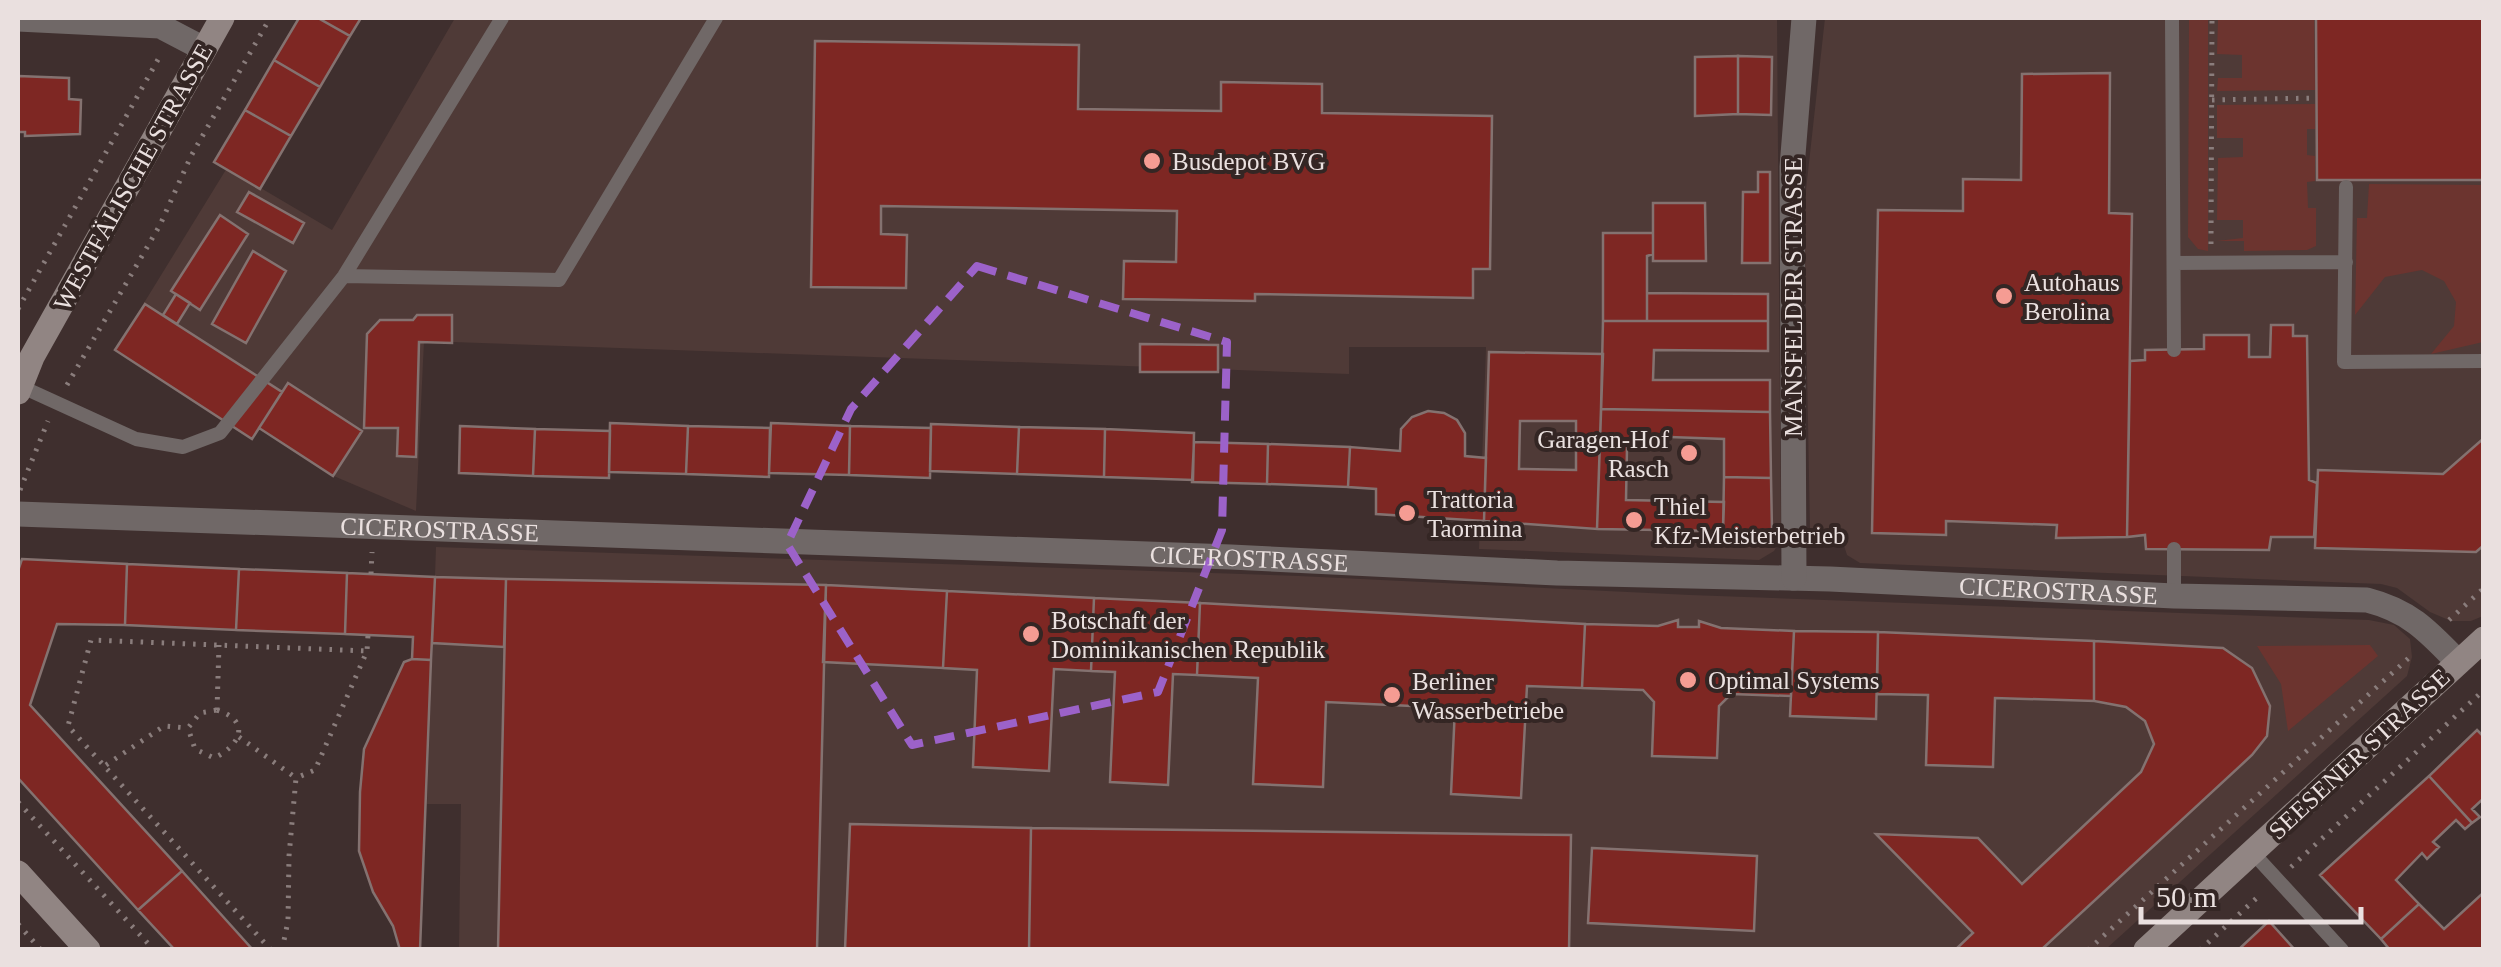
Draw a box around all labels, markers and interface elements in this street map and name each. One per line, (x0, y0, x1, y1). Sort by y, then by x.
street label: WESTFÄLISCHE STRASSE (48, 39, 218, 315)
place label: Busdepot BVG (1172, 148, 1325, 175)
marker: Busdepot BVG (1141, 150, 1163, 172)
street label: MANSFELDER STRASSE (1780, 157, 1807, 437)
place label: Autohaus Berolina (2024, 269, 2120, 325)
marker: Autohaus Berolina (1993, 285, 2015, 307)
place label: Garagen-Hof Rasch (1537, 426, 1670, 482)
marker: Garagen-Hof Rasch (1678, 442, 1700, 464)
place label: Trattoria Taormina (1427, 486, 1522, 542)
place label: Thiel Kfz-Meisterbetrieb (1654, 493, 1846, 549)
marker: Trattoria Taormina (1396, 502, 1418, 524)
marker: Thiel Kfz-Meisterbetrieb (1623, 509, 1645, 531)
street label: CICEROSTRASSE (340, 512, 540, 546)
street label: CICEROSTRASSE (1149, 541, 1349, 576)
street label: CICEROSTRASSE (1959, 572, 2158, 609)
place label: Botschaft der Dominikanischen Republik (1051, 607, 1326, 663)
marker: Botschaft der Dominikanischen Republik (1020, 623, 1042, 645)
street label: SEESENER STRASSE (2263, 663, 2455, 845)
place label: Optimal Systems (1708, 667, 1880, 694)
place label: Berliner Wasserbetriebe (1412, 668, 1564, 724)
marker: Optimal Systems (1677, 669, 1699, 691)
marker: Berliner Wasserbetriebe (1381, 684, 1403, 706)
scale bar (2141, 862, 2361, 924)
text: 50 m (2156, 880, 2217, 913)

